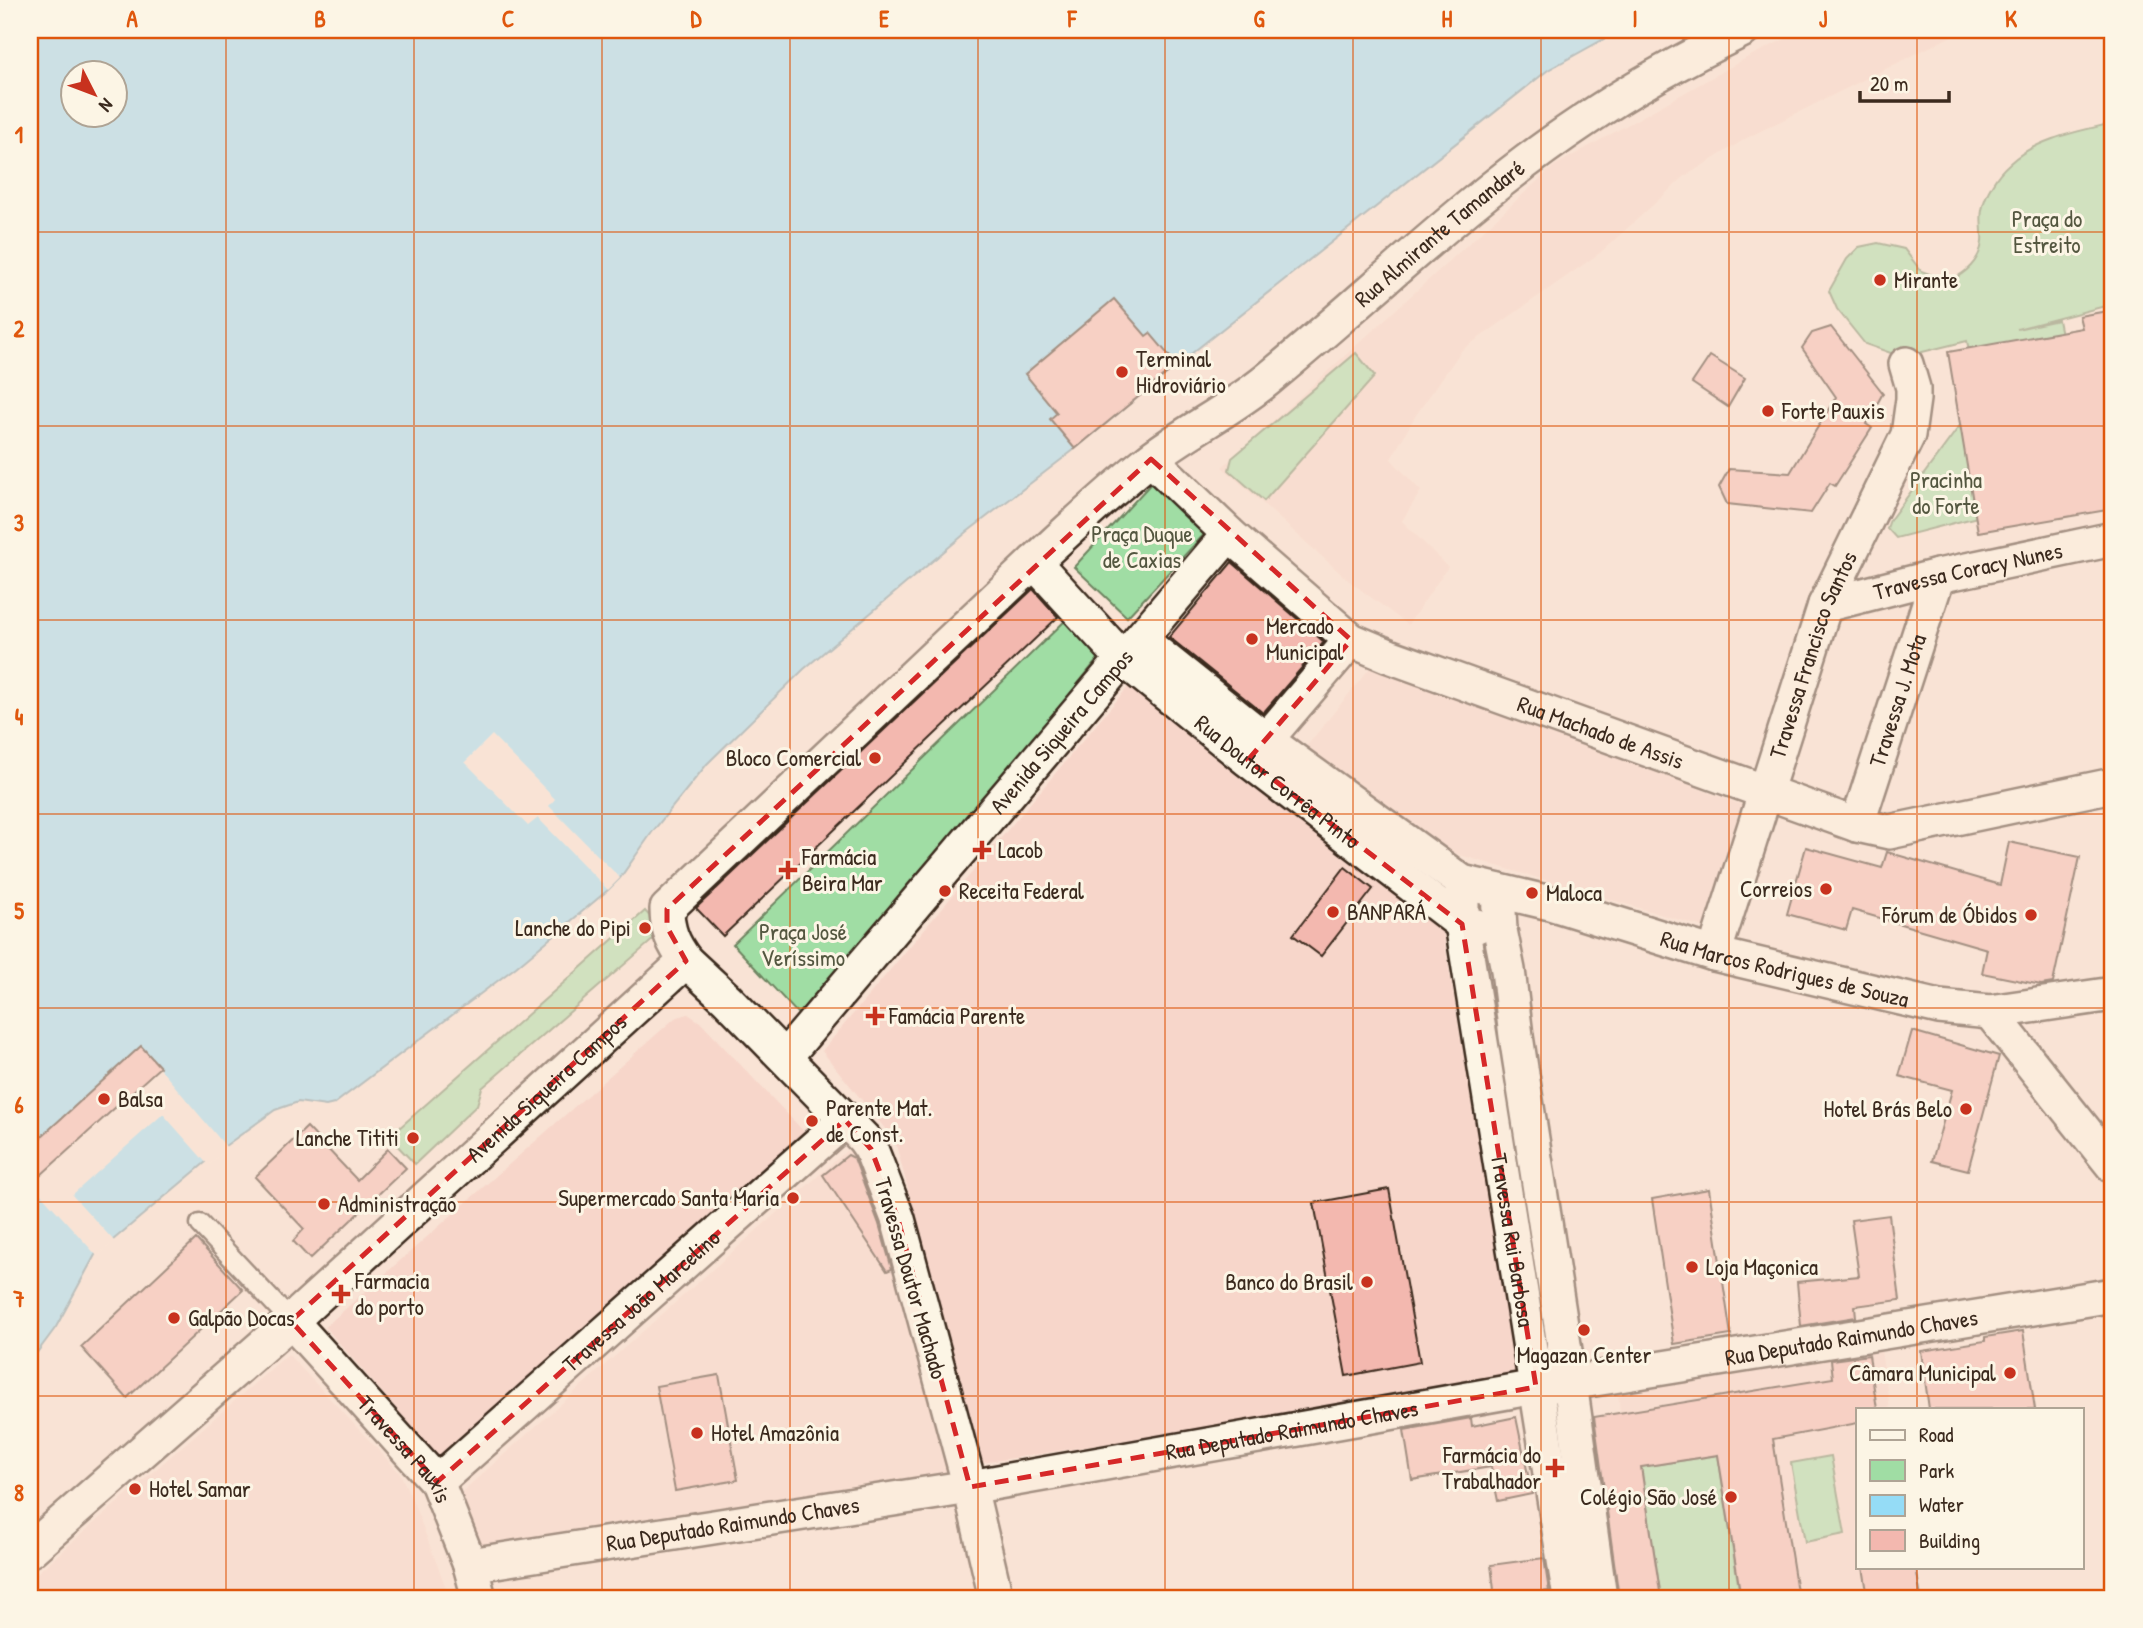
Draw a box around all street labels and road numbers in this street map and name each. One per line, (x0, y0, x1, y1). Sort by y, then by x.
street label: Rua Almirante Tamandaré (1347, 152, 1531, 314)
street label: Travessa Coracy Nunes (1870, 534, 2065, 607)
street label: Travessa Francisco Santos (1761, 546, 1864, 762)
street label: Travessa J. Mota (1861, 630, 1933, 771)
street label: Avenida Siqueira Campos (982, 642, 1140, 820)
street label: Rua Machado de Assis (1514, 688, 1688, 776)
street label: Rua Doutor Corrêa Pinto (1189, 707, 1367, 856)
street label: Rua Marcos Rodrigues de Souza (1657, 922, 1912, 1014)
street label: Avenida Siqueira Campos (459, 1007, 633, 1169)
street label: Travessa Rui Barbosa (1484, 1151, 1542, 1329)
street label: Travessa Doutor Machado (868, 1173, 955, 1382)
street label: Travessa João Marcelino (555, 1222, 726, 1379)
street label: Rua Deputado Raimundo Chaves (1723, 1301, 1980, 1373)
street label: Travessa Pauxis (351, 1389, 460, 1507)
street label: Rua Deputado Raimundo Chaves (1163, 1392, 1421, 1467)
street label: Rua Deputado Raimundo Chaves (604, 1488, 862, 1559)

